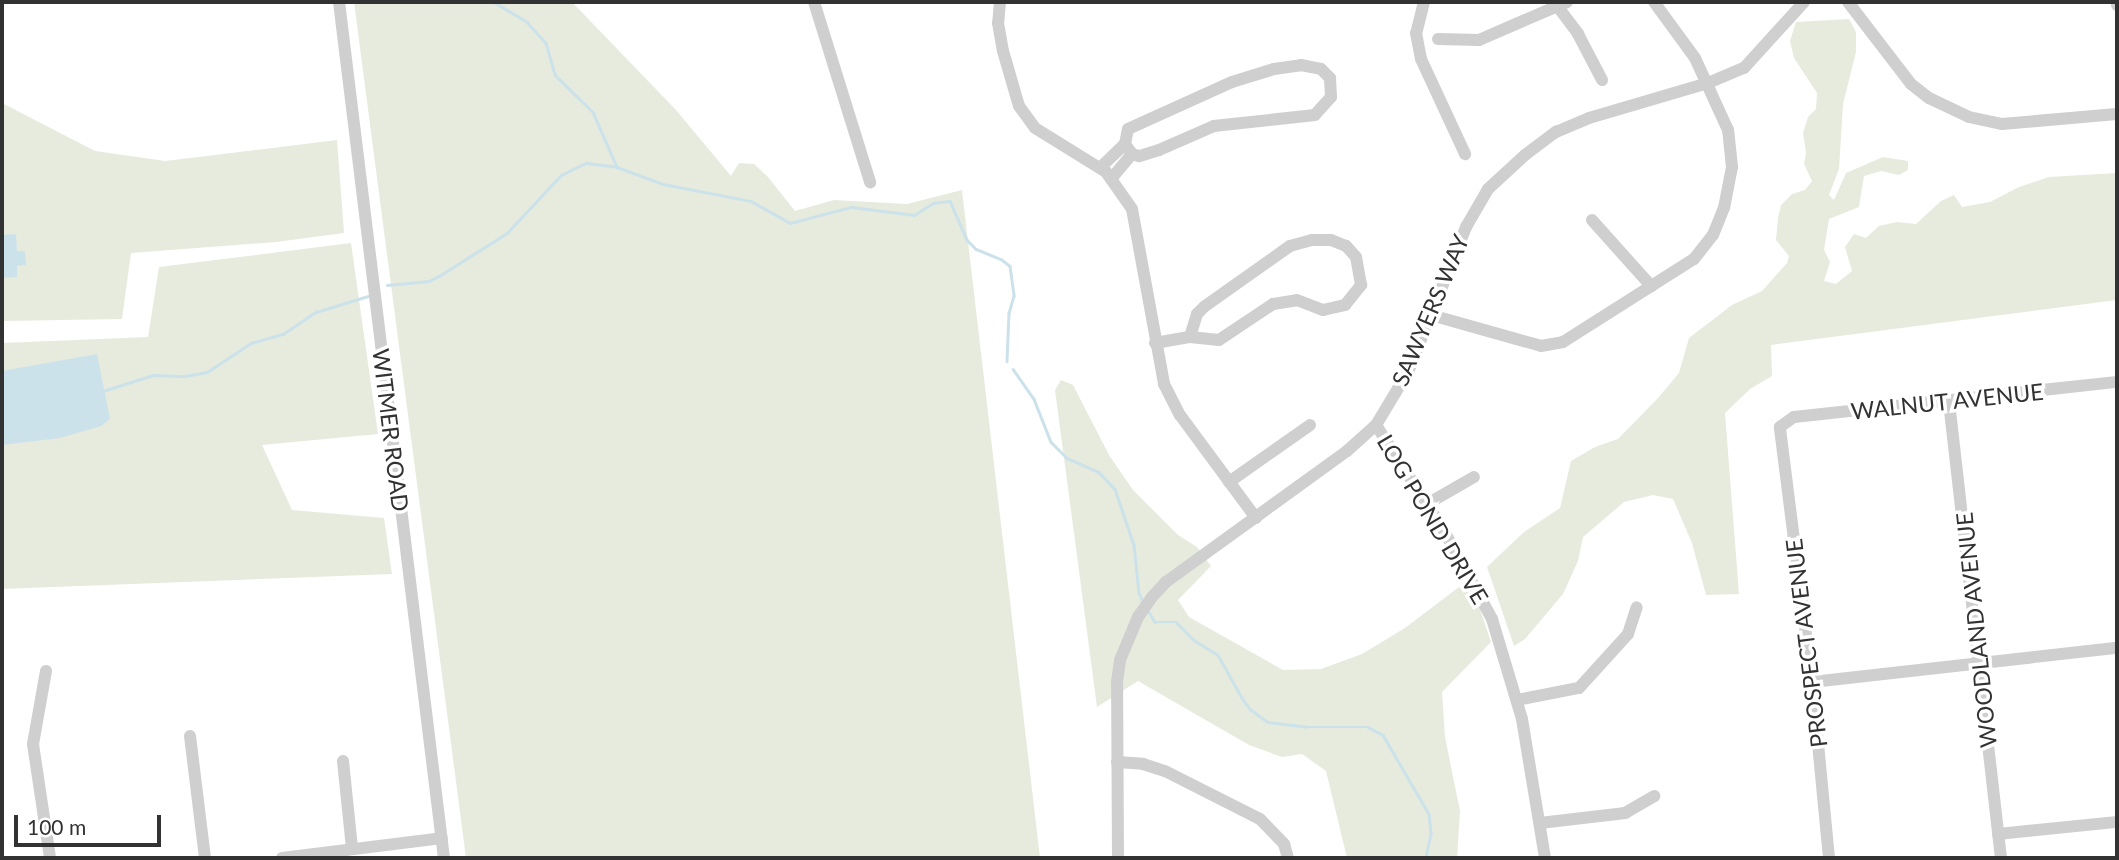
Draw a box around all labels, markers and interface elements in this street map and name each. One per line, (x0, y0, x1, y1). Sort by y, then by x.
street label: SAWYERS WAY (1386, 230, 1474, 390)
street label: WITMER ROAD (367, 347, 415, 513)
street label: WALNUT AVENUE (1849, 377, 2045, 425)
street label: LOG POND DRIVE (1372, 429, 1494, 609)
street label: WOODLAND AVENUE (1950, 511, 2002, 749)
street label: PROSPECT AVENUE (1779, 536, 1833, 750)
scale bar (18, 800, 164, 844)
text: 100 m (27, 814, 86, 839)

